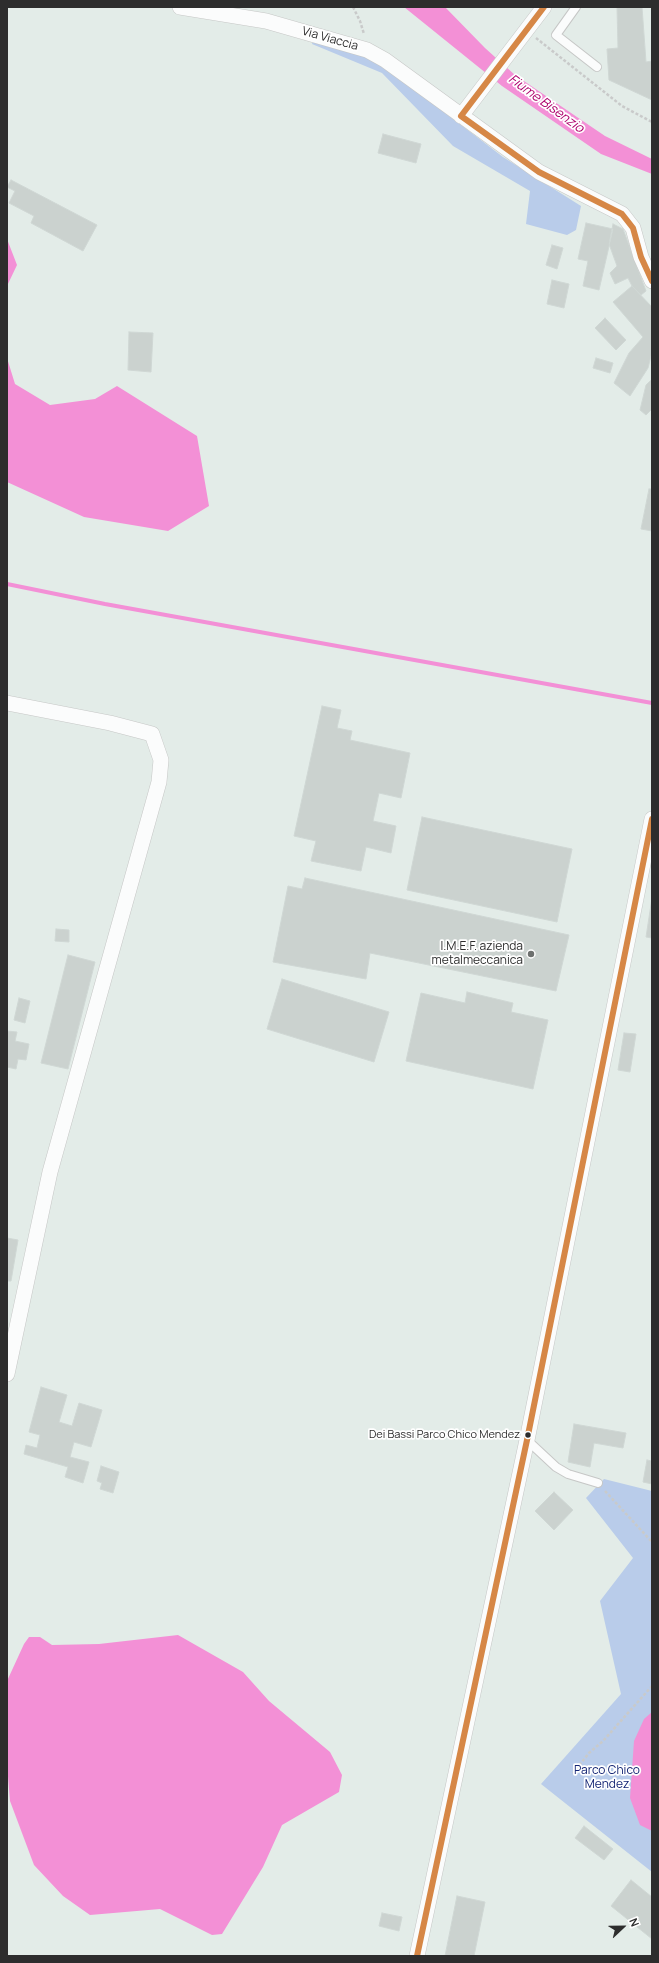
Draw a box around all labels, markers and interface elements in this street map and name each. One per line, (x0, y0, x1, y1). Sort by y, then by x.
street label: Via Viaccia (300, 24, 360, 54)
water label: Fiume Bisenzio (505, 72, 587, 136)
place label: I.M.E.F. azienda metalmeccanica (431, 940, 523, 968)
marker: I.M.E.F. azienda metalmeccanica (526, 949, 536, 959)
place label: Dei Bassi Parco Chico Mendez (369, 1428, 520, 1442)
marker: Dei Bassi Parco Chico Mendez (523, 1430, 533, 1440)
park label: Parco Chico Mendez (574, 1764, 640, 1792)
north arrow (603, 1907, 643, 1947)
text: N (626, 1916, 643, 1929)

